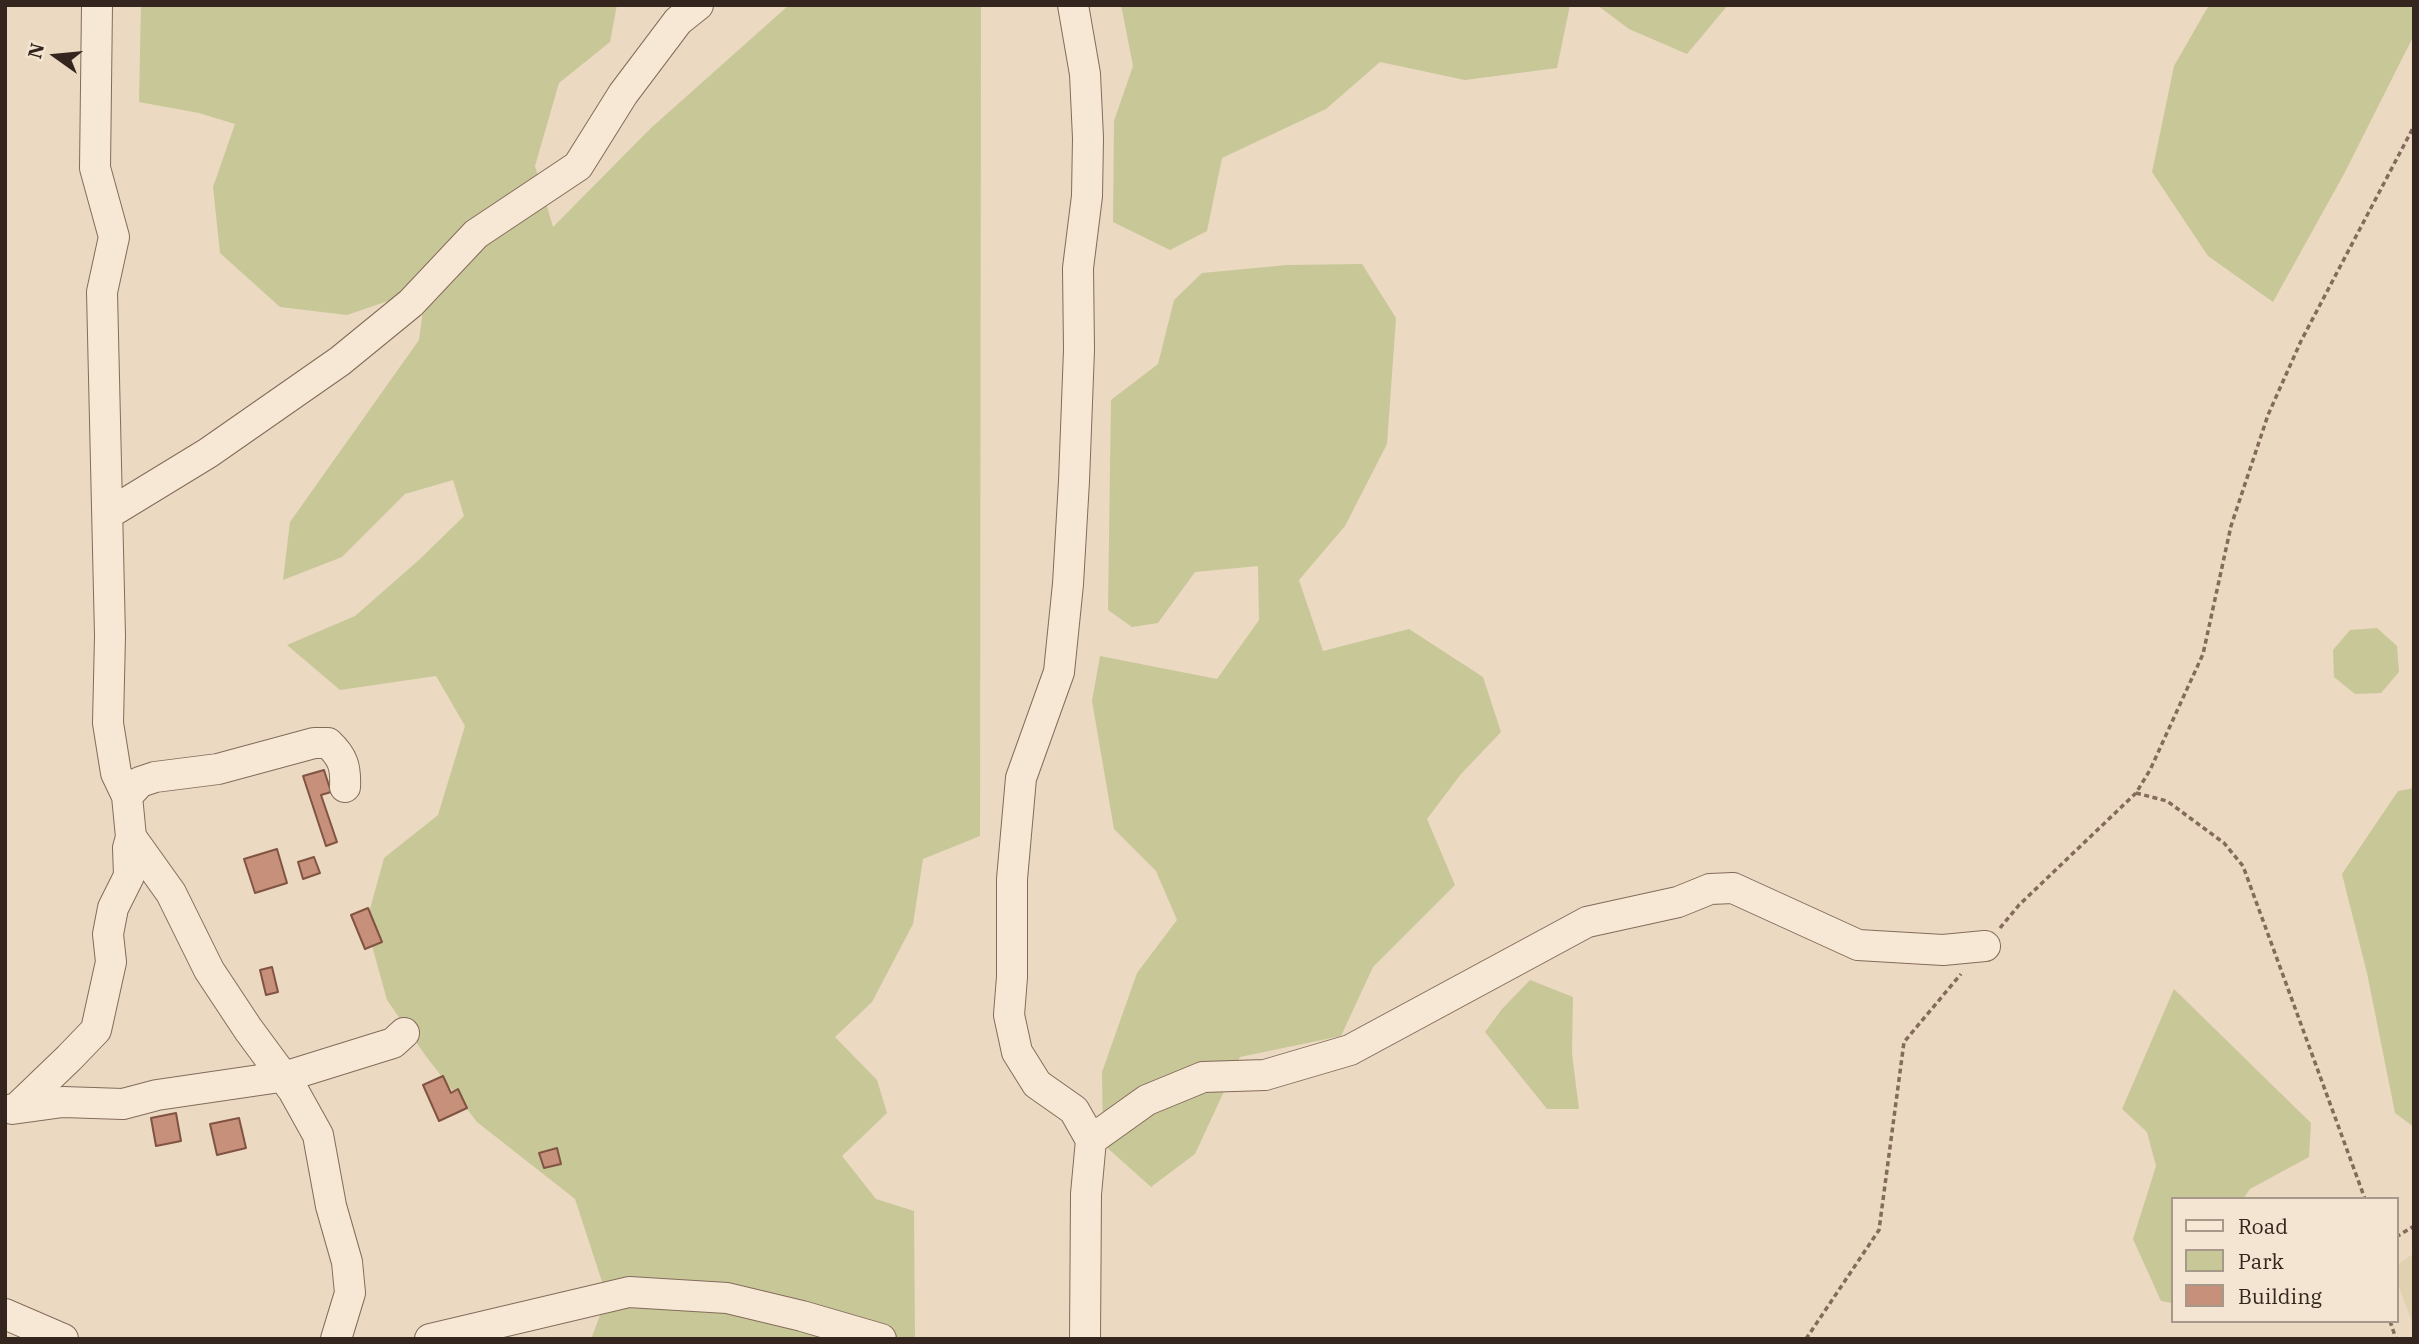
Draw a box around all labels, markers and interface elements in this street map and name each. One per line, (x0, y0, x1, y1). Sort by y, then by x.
north arrow (21, 21, 91, 91)
text: N (22, 40, 49, 61)
legend (2170, 1197, 2398, 1323)
text: Road (2238, 1212, 2288, 1240)
text: Park (2238, 1247, 2284, 1275)
text: Building (2238, 1282, 2322, 1310)

